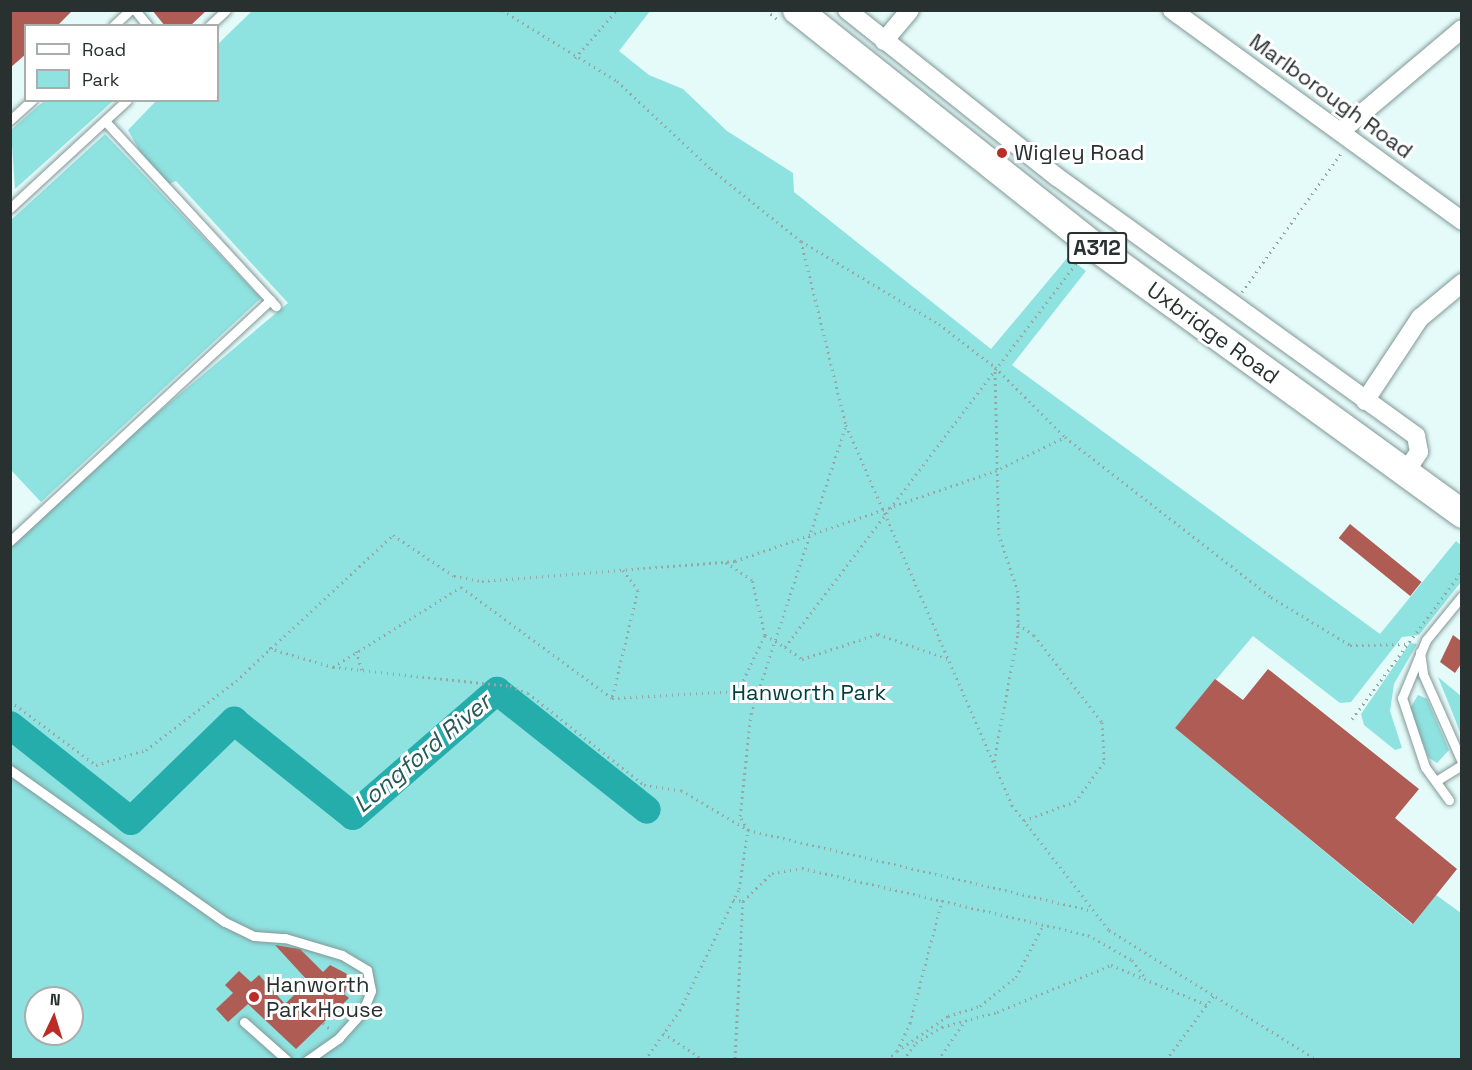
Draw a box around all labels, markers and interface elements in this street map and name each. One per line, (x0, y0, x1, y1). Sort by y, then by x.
legend (24, 24, 219, 102)
street label: Marlborough Road (1244, 28, 1418, 164)
text: Road (82, 38, 126, 61)
text: Park (82, 68, 119, 91)
place label: Wigley Road (1014, 140, 1144, 166)
marker: Wigley Road (995, 146, 1009, 160)
road number: A312 (1067, 230, 1127, 266)
street label: Uxbridge Road (1142, 276, 1284, 390)
park label: Hanworth Park (732, 680, 886, 706)
water label: Longford River (348, 687, 496, 819)
place label: Hanworth Park House (266, 971, 384, 1022)
north arrow (24, 986, 84, 1046)
text: N (49, 989, 61, 1010)
marker: Hanworth Park House (247, 990, 261, 1004)

